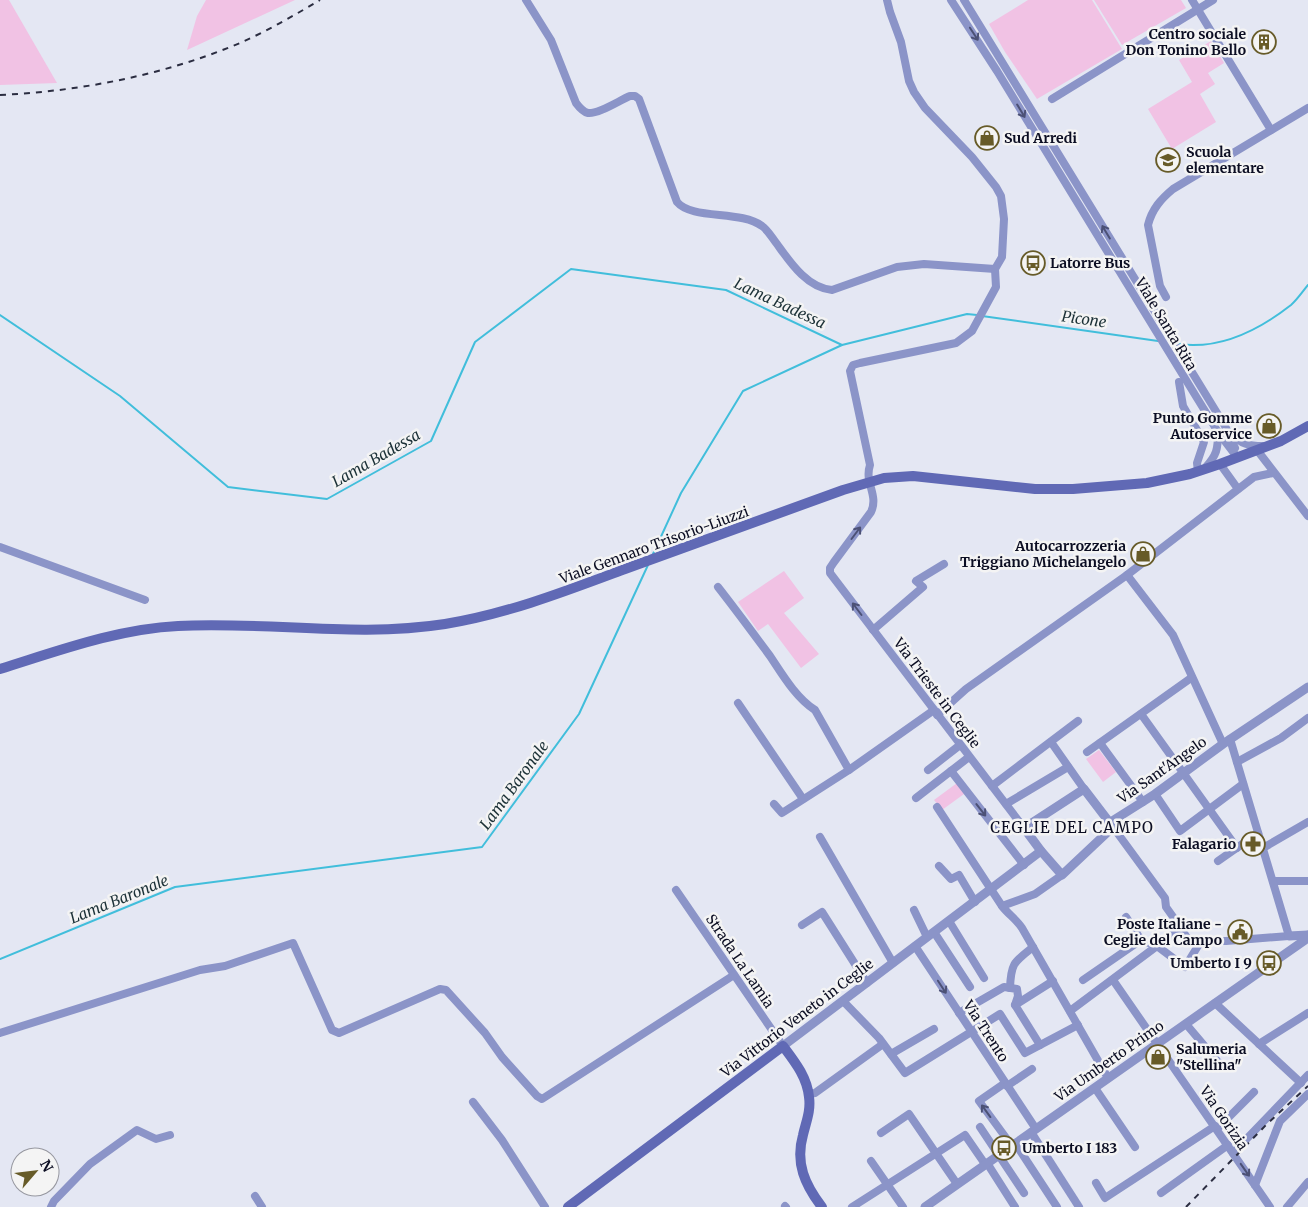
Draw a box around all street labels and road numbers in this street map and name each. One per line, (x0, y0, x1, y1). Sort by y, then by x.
street label: Viale Santa Rita (1131, 274, 1201, 374)
street label: Viale Gennaro Trisorio-Liuzzi (556, 502, 752, 588)
street label: Via Trieste in Ceglie (889, 634, 984, 752)
street label: Via Sant'Angelo (1113, 733, 1210, 808)
street label: Strada La Lamia (702, 911, 778, 1012)
street label: Via Vittorio Veneto in Ceglie (716, 955, 877, 1082)
street label: Via Trento (959, 996, 1013, 1065)
street label: Via Umberto Primo (1050, 1017, 1167, 1106)
street label: Via Gorizia (1195, 1082, 1252, 1154)

